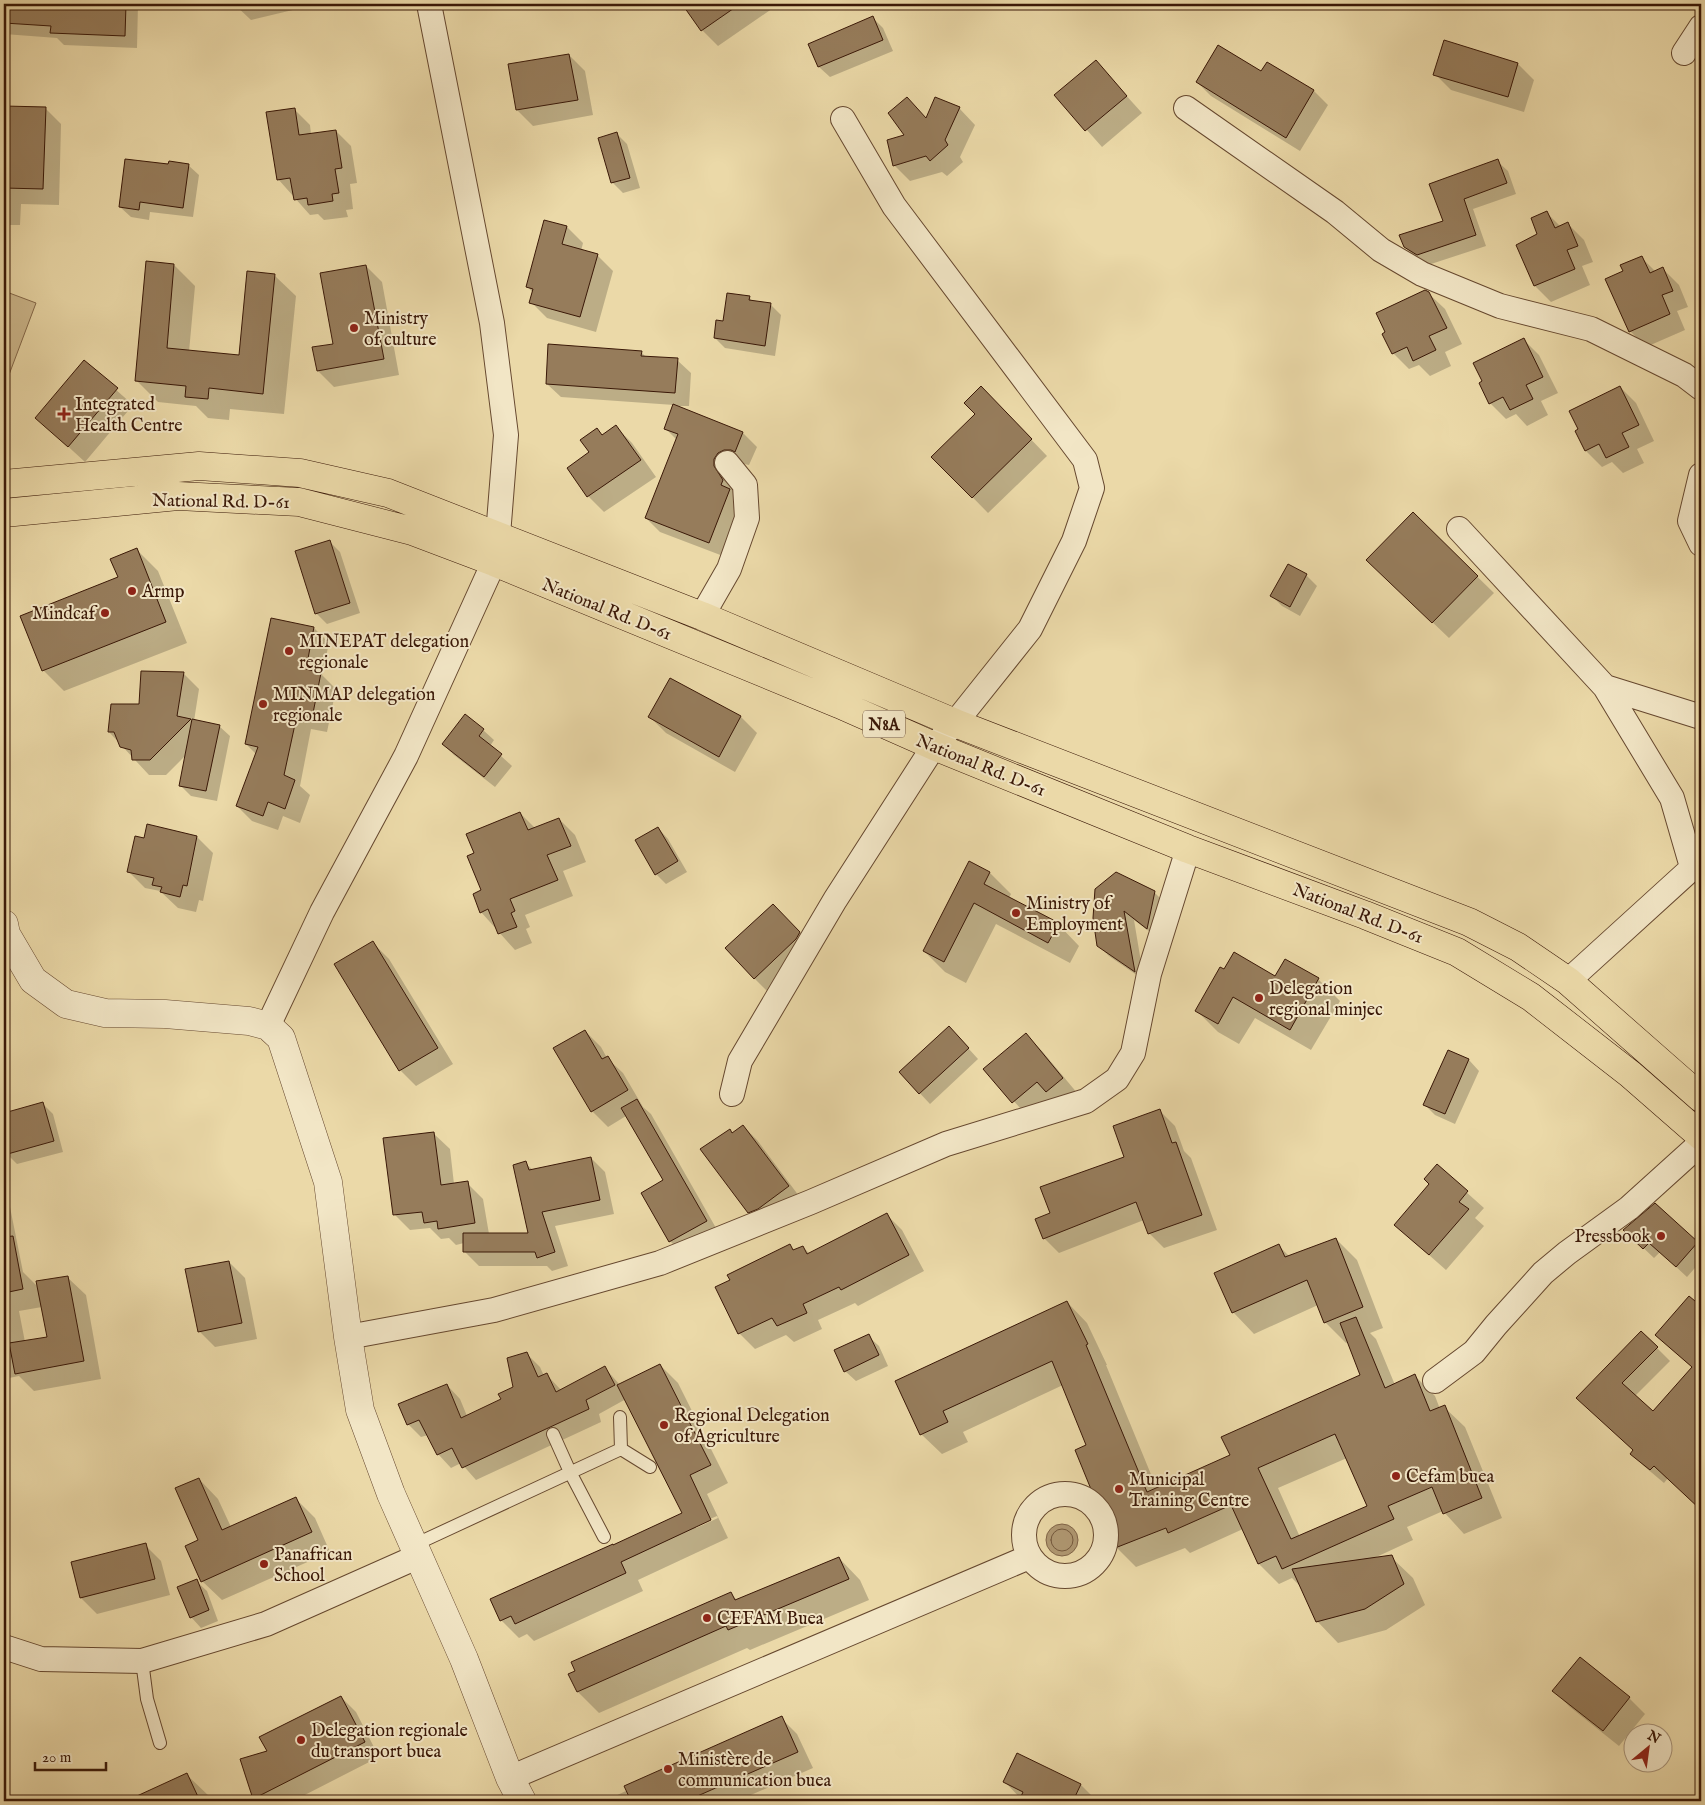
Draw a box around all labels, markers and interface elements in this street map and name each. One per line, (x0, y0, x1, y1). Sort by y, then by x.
place label: Ministry of culture (364, 308, 436, 352)
marker: Ministry of culture (348, 322, 360, 334)
place label: Integrated Health Centre (75, 394, 183, 438)
marker: Integrated Health Centre (57, 407, 71, 421)
street label: National Rd. D-61 (152, 490, 290, 515)
street label: National Rd. D-61 (538, 574, 675, 647)
place label: Armp (141, 581, 185, 604)
marker: Armp (126, 585, 138, 597)
place label: Mindcaf (32, 603, 98, 626)
marker: Mindcaf (99, 607, 111, 619)
place label: MINEPAT delegation regionale (299, 631, 469, 675)
marker: MINEPAT delegation regionale (283, 645, 295, 657)
place label: MINMAP delegation regionale (273, 684, 436, 728)
marker: MINMAP delegation regionale (257, 698, 269, 710)
road number: N8A (863, 711, 905, 738)
street label: National Rd. D-61 (912, 730, 1049, 803)
street label: National Rd. D-61 (1289, 879, 1426, 950)
place label: Ministry of Employment (1026, 893, 1123, 937)
marker: Ministry of Employment (1010, 907, 1022, 919)
place label: Delegation regional minjec (1269, 978, 1383, 1022)
marker: Delegation regional minjec (1253, 992, 1265, 1004)
place label: Pressbook (1574, 1226, 1651, 1249)
marker: Pressbook (1655, 1230, 1667, 1242)
place label: Regional Delegation of Agriculture (674, 1405, 830, 1449)
marker: Regional Delegation of Agriculture (658, 1419, 670, 1431)
place label: Cefam buea (1406, 1466, 1494, 1489)
place label: Municipal Training Centre (1129, 1469, 1249, 1513)
marker: Cefam buea (1390, 1470, 1402, 1482)
marker: Municipal Training Centre (1113, 1483, 1125, 1495)
place label: Panafrican School (274, 1544, 353, 1588)
marker: Panafrican School (258, 1558, 270, 1570)
place label: CEFAM Buea (717, 1608, 824, 1631)
marker: CEFAM Buea (701, 1612, 713, 1624)
place label: Delegation regionale du transport buea (311, 1720, 468, 1764)
north arrow (1622, 1722, 1672, 1772)
text: N (1643, 1726, 1663, 1748)
marker: Delegation regionale du transport buea (295, 1734, 307, 1746)
scale bar (35, 1740, 106, 1772)
text: 20 m (42, 1748, 72, 1767)
place label: Ministère de communication buea (678, 1749, 831, 1793)
marker: Ministère de communication buea (662, 1763, 674, 1775)

